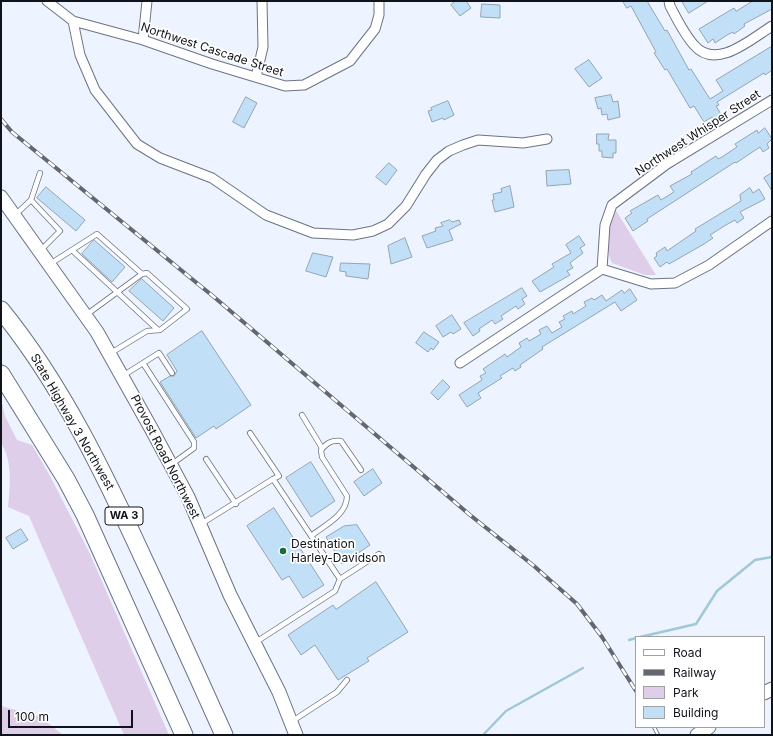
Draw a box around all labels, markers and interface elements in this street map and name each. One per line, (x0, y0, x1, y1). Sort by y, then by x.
street label: Northwest Cascade Street (139, 20, 285, 80)
street label: Northwest Whisper Street (633, 87, 763, 179)
street label: State Highway 3 Northwest (27, 351, 117, 493)
street label: Provost Road Northwest (127, 393, 203, 521)
road number: WA 3 (105, 507, 143, 525)
place label: Destination Harley-Davidson (291, 537, 386, 565)
marker: Destination Harley-Davidson (278, 546, 288, 556)
legend (635, 636, 765, 728)
text: Road (673, 645, 702, 660)
text: Railway (673, 665, 716, 680)
text: Park (673, 685, 699, 700)
scale bar (10, 702, 135, 728)
text: Building (673, 705, 718, 720)
text: 100 m (15, 709, 49, 724)

